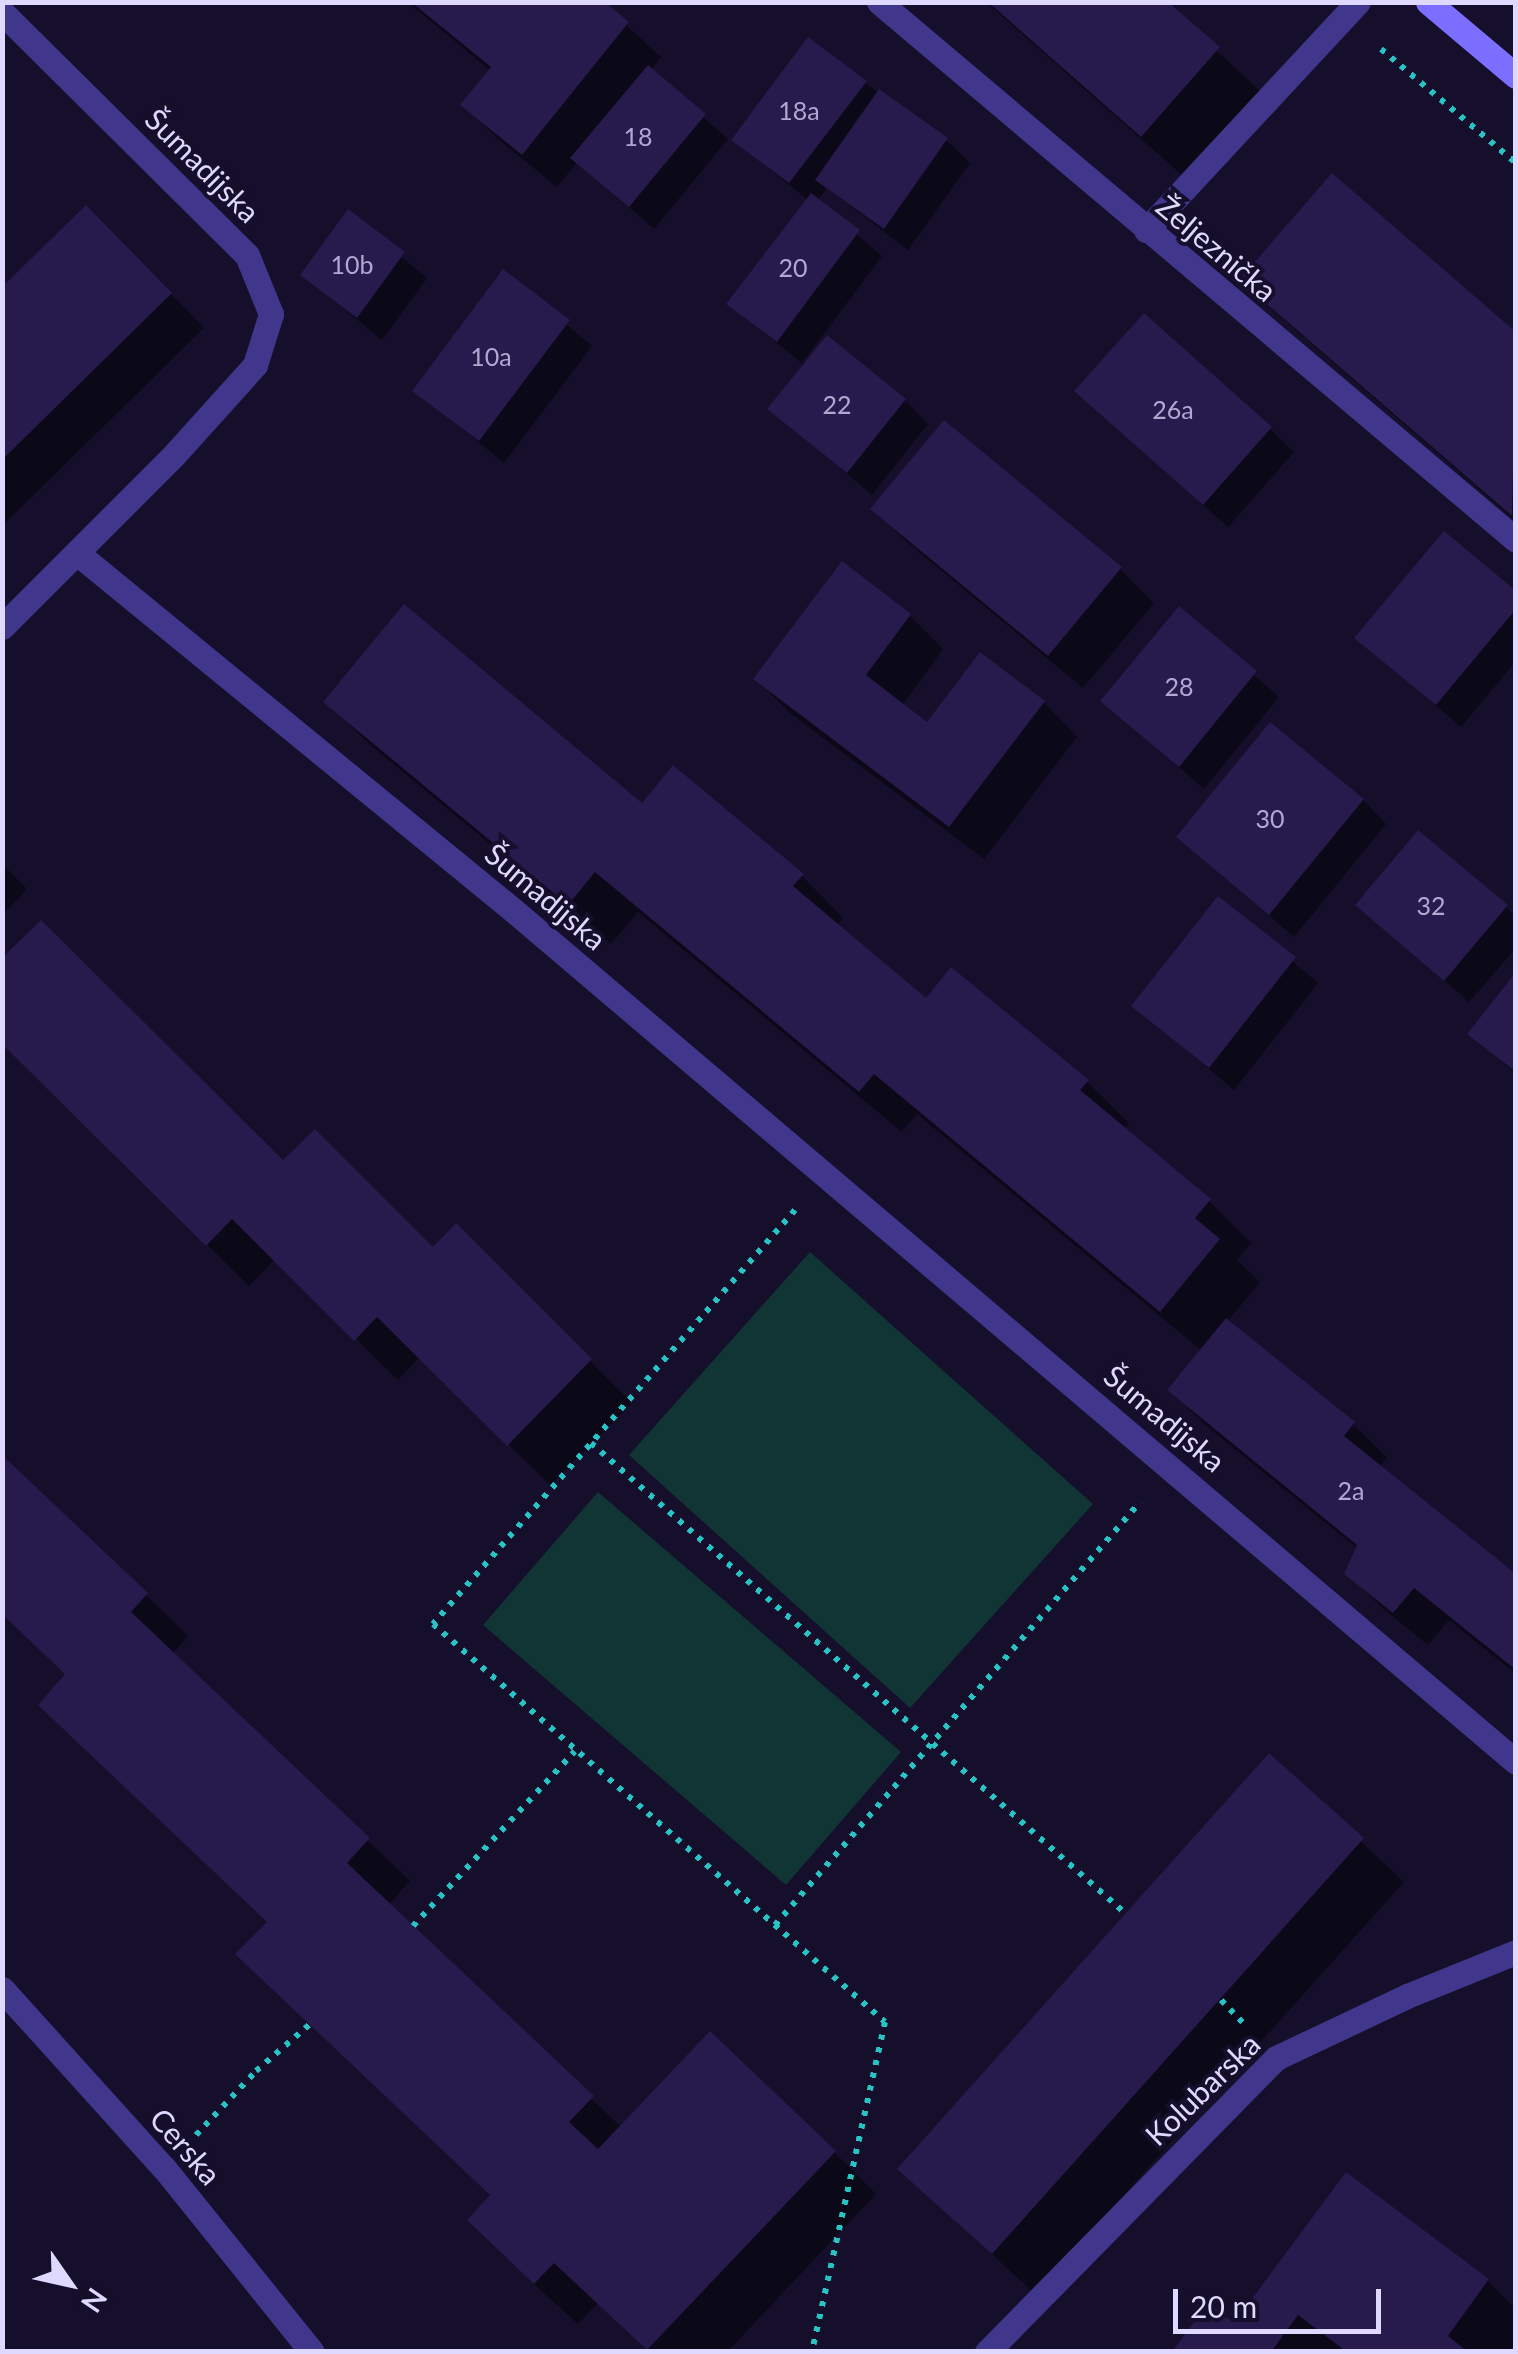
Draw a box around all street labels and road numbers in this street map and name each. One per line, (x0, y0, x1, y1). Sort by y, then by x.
street label: Šumadijska (138, 100, 268, 230)
street label: Željeznička (1150, 188, 1284, 308)
street label: Šumadijska (478, 835, 614, 957)
street label: Šumadijska (1097, 1357, 1233, 1479)
street label: Kolubarska (1137, 2026, 1267, 2152)
street label: Cerska (143, 2100, 229, 2192)

